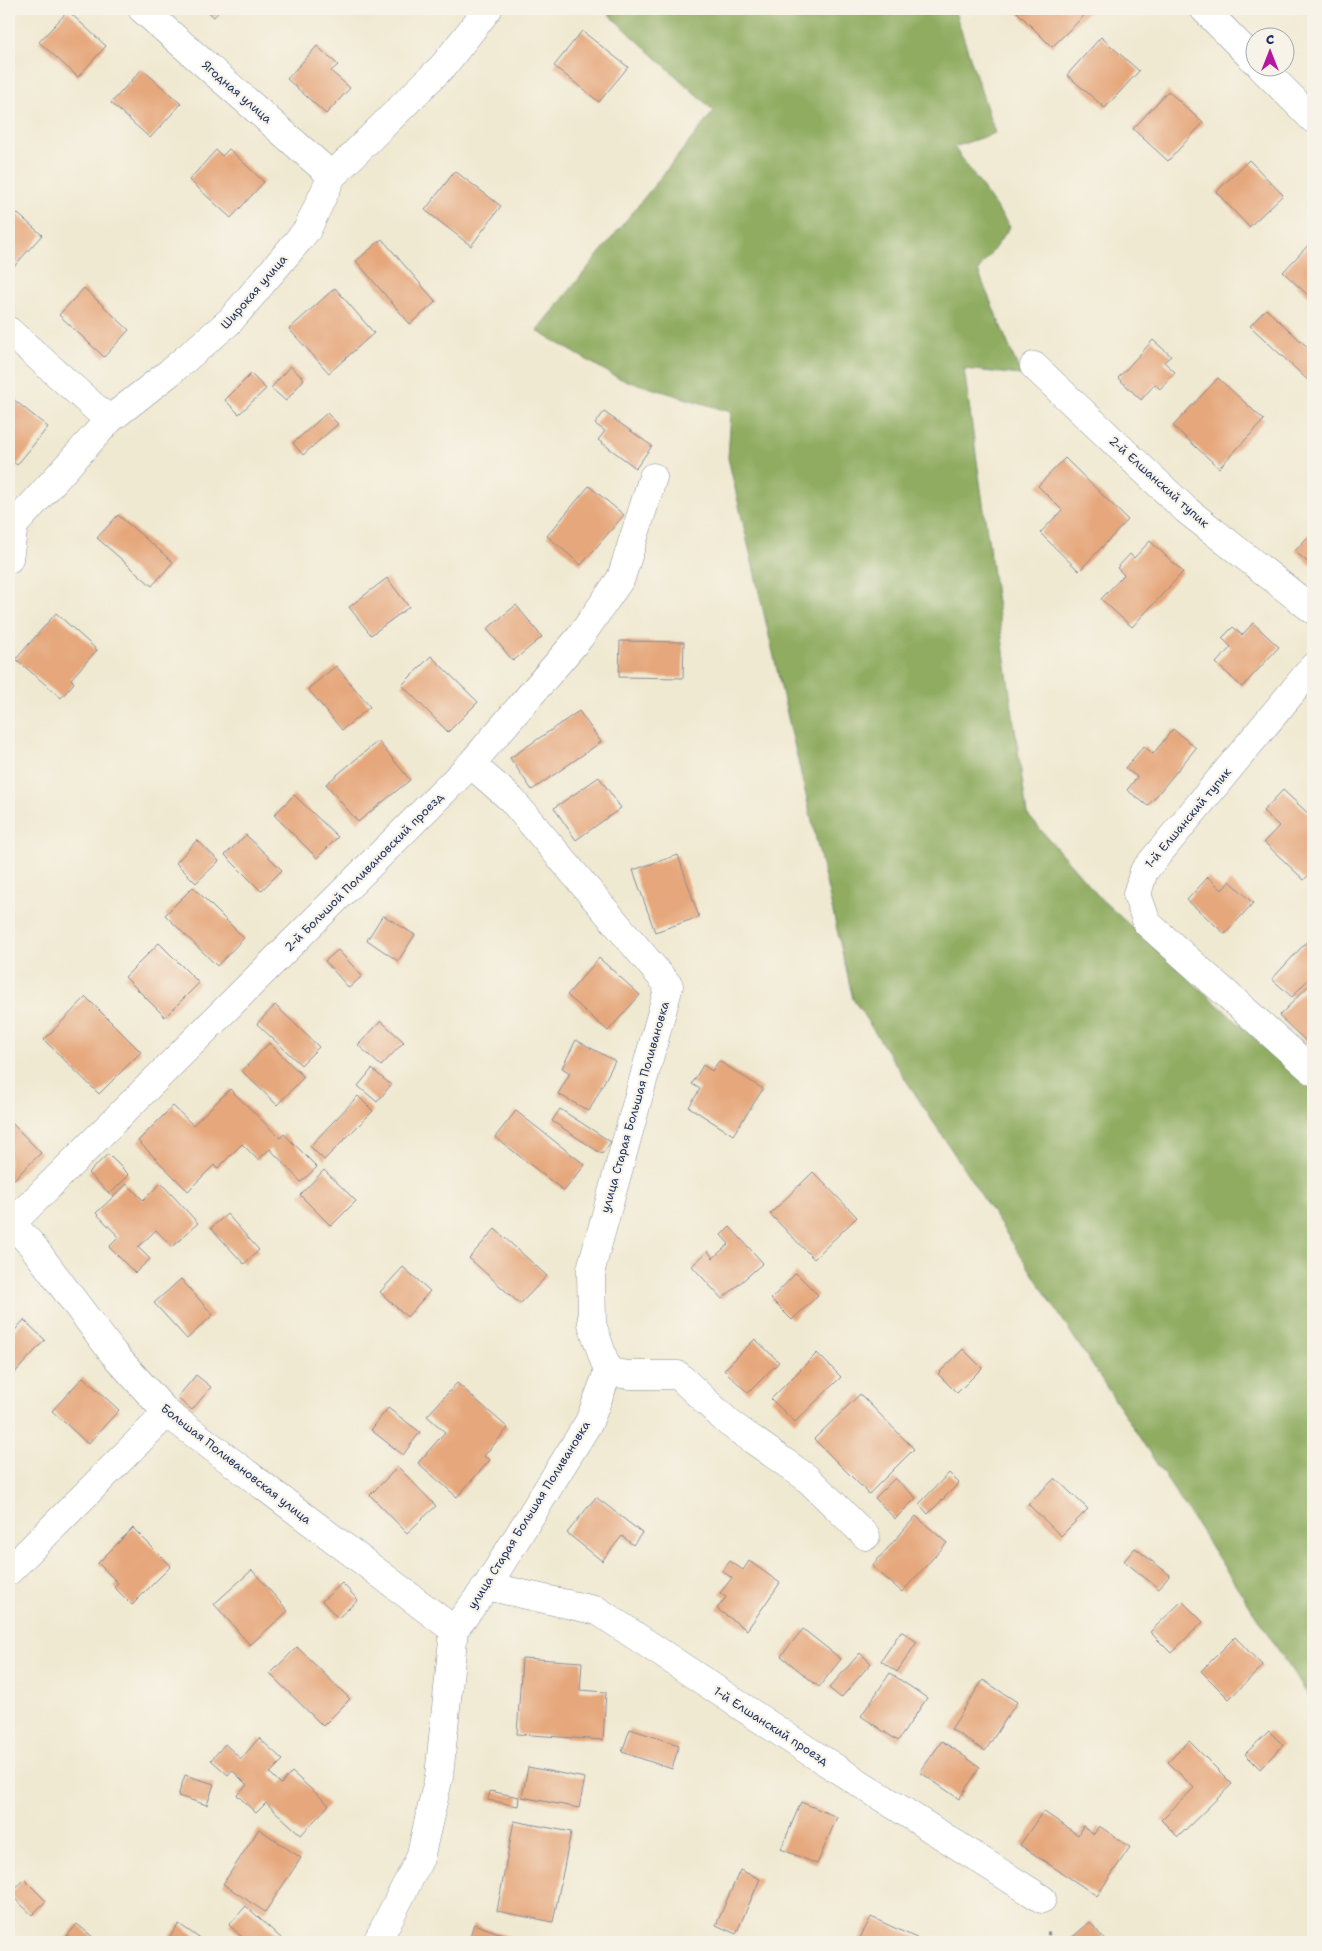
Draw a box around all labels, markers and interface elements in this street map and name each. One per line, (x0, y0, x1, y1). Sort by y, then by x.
north arrow (1244, 28, 1294, 78)
text: С (1266, 30, 1274, 48)
street label: Ягодная улица (199, 57, 276, 127)
street label: Широкая улица (217, 251, 291, 333)
street label: 2-й Елшанский тупик (1106, 433, 1213, 532)
street label: 1-й Елшанский тупик (1141, 764, 1235, 872)
street label: 2-й Большой Поливановский проезд (281, 789, 447, 955)
street label: улица Старая Большая Поливановка (597, 999, 673, 1215)
street label: Большая Поливановская улица (157, 1400, 315, 1528)
street label: улица Старая Большая Поливановка (464, 1417, 594, 1612)
street label: 1-й Елшанский проезд (711, 1683, 832, 1769)

